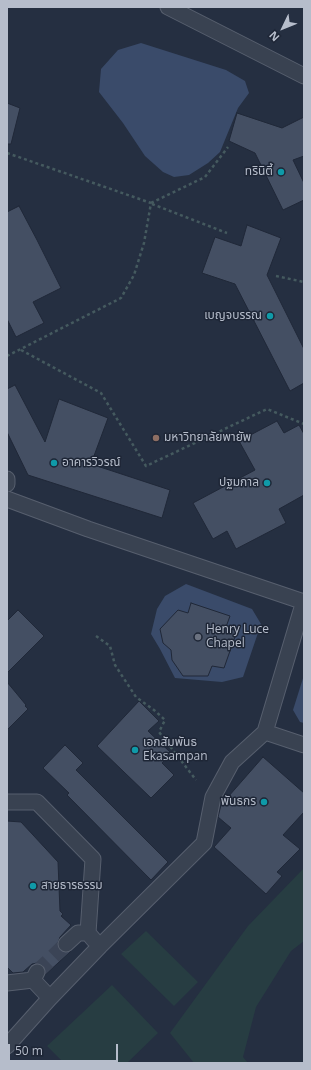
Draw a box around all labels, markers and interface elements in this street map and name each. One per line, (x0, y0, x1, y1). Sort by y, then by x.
north arrow (263, 8, 303, 48)
text: N (265, 28, 282, 45)
place label: ทรินิตี้ (245, 165, 273, 179)
marker: ทรินิตี้ (276, 167, 286, 177)
place label: เบญจบรรณ (204, 309, 262, 323)
marker: เบญจบรรณ (265, 311, 275, 321)
place label: มหาวิทยาลัยพายัพ (164, 431, 251, 445)
marker: มหาวิทยาลัยพายัพ (151, 433, 161, 443)
place label: อาคารวิวรณ์ (62, 456, 120, 470)
marker: อาคารวิวรณ์ (49, 458, 59, 468)
place label: ปฐมกาล (219, 476, 259, 490)
marker: ปฐมกาล (262, 478, 272, 488)
place label: Henry Luce Chapel (206, 623, 269, 651)
marker: Henry Luce Chapel (193, 632, 203, 642)
place label: เอกสัมพันธ Ekasampan (143, 736, 208, 764)
marker: เอกสัมพันธ Ekasampan (130, 745, 140, 755)
place label: พันธกร (221, 795, 256, 809)
marker: พันธกร (259, 797, 269, 807)
place label: สายธารธรรม (41, 879, 103, 893)
marker: สายธารธรรม (28, 881, 38, 891)
scale bar (10, 1036, 120, 1062)
text: 50 m (15, 1042, 43, 1059)

